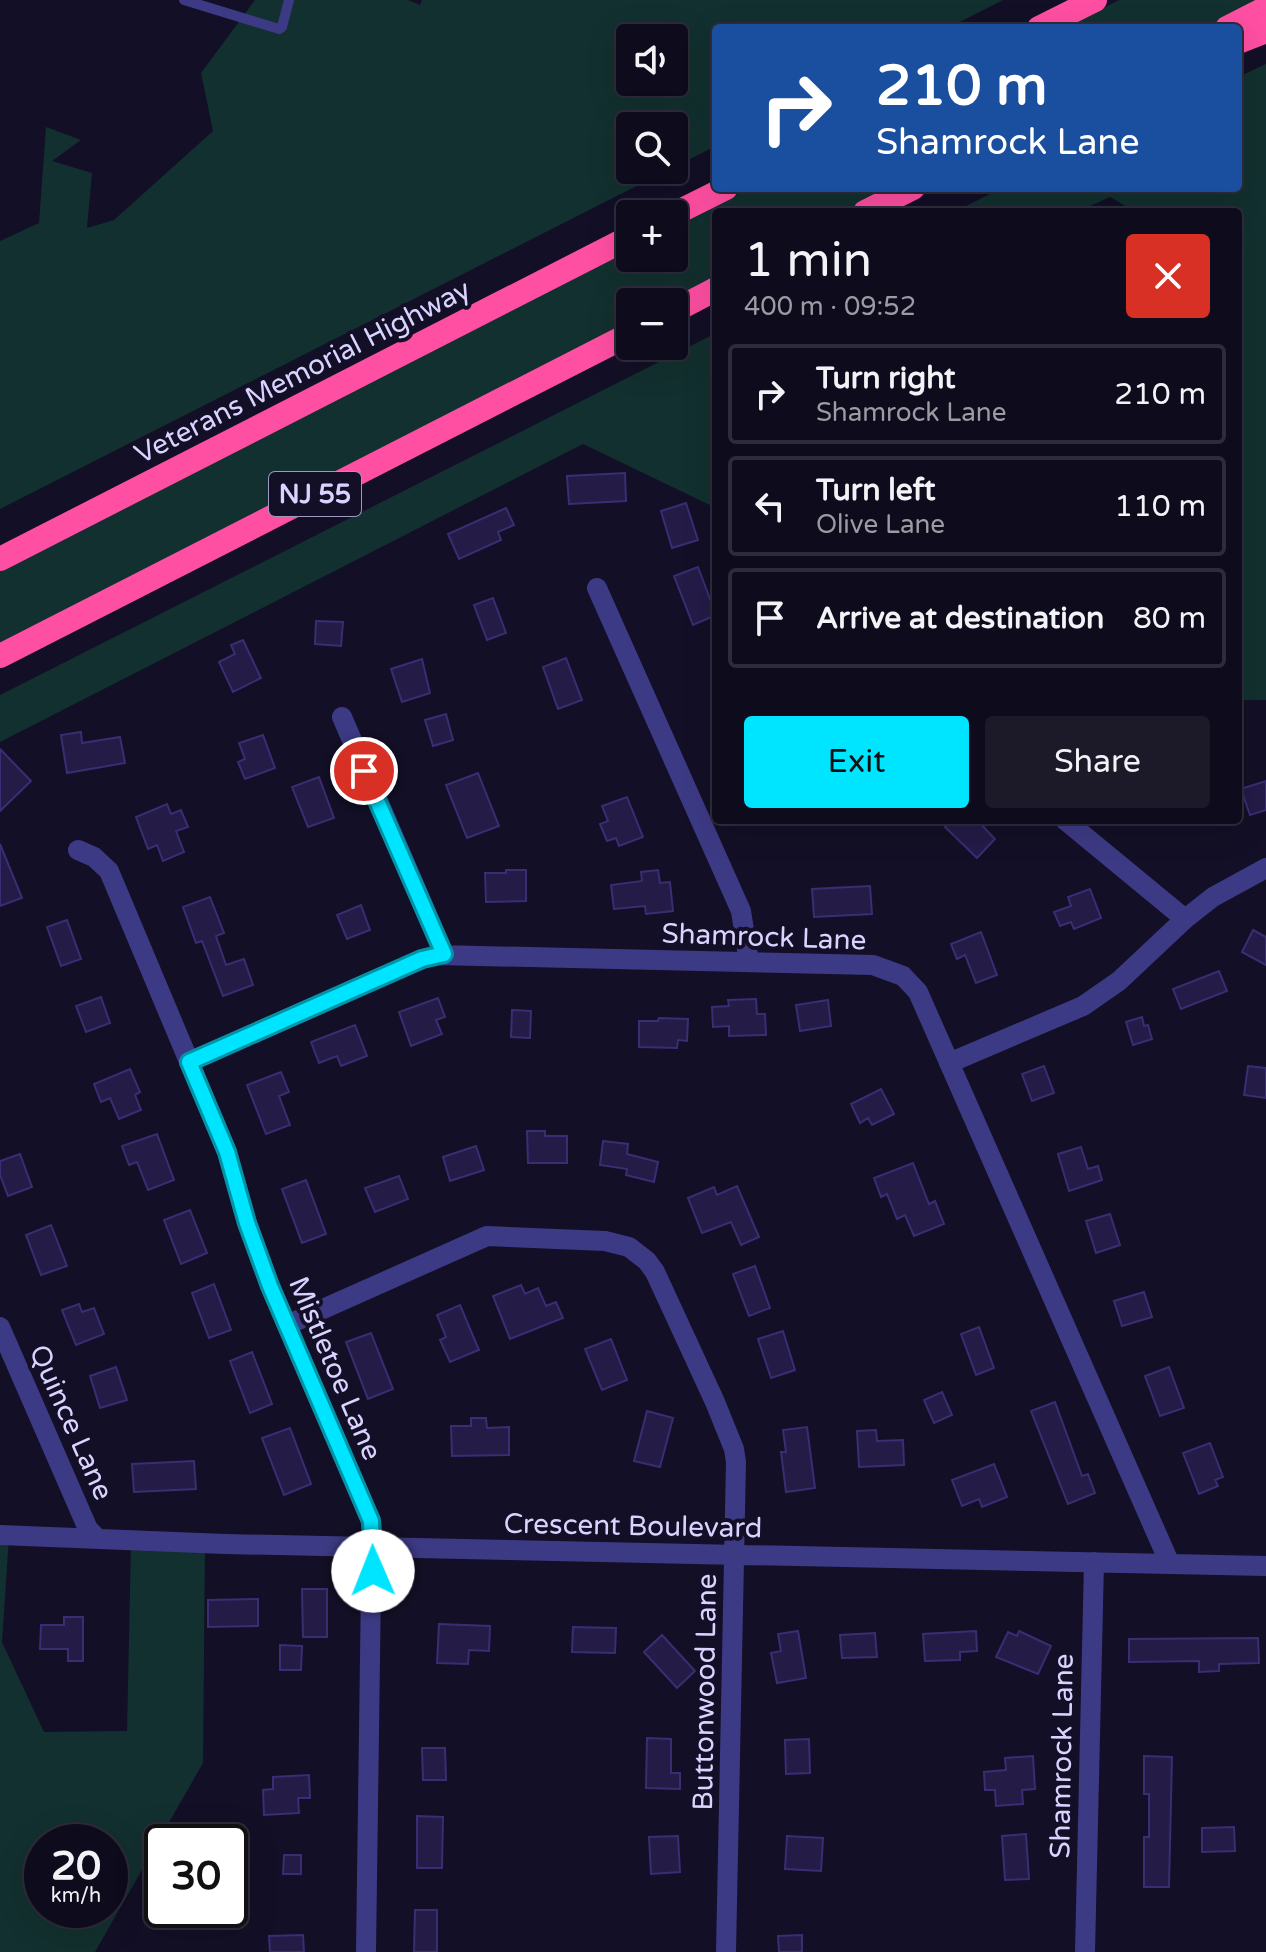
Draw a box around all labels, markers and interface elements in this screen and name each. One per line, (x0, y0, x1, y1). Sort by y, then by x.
map controls (616, 24, 688, 360)
button: sound (616, 24, 688, 96)
text: 210 m (876, 53, 1047, 120)
icon: right (744, 56, 848, 160)
button: search (616, 112, 688, 184)
text: Shamrock Lane (876, 121, 1140, 164)
button: + (616, 200, 688, 272)
text: 1 min (744, 232, 872, 290)
button: close (1126, 234, 1210, 318)
street label: Veterans Memorial Highway (129, 272, 476, 471)
button: − (616, 288, 688, 360)
text: 400 m · 09:52 (744, 291, 916, 322)
text: Turn right (816, 360, 956, 397)
icon: right (748, 372, 792, 416)
text: 210 m (1114, 376, 1206, 413)
text: Shamrock Lane (816, 397, 1006, 428)
road number: NJ 55 (269, 472, 361, 516)
text: Turn left (816, 472, 935, 509)
icon: left (748, 484, 792, 528)
text: 110 m (1114, 488, 1206, 525)
text: Olive Lane (816, 509, 945, 540)
icon: arrive (748, 596, 792, 640)
text: Arrive at destination (816, 600, 1104, 637)
text: 80 m (1133, 600, 1206, 637)
button: Exit (744, 716, 969, 808)
button: Share (985, 716, 1210, 808)
pin (330, 737, 398, 805)
icon: arrive (342, 749, 386, 793)
street label: Shamrock Lane (661, 916, 867, 958)
street label: Mistletoe Lane (281, 1272, 389, 1465)
street label: Quince Lane (22, 1340, 120, 1505)
street label: Crescent Boulevard (503, 1507, 763, 1545)
position arrow (331, 1529, 415, 1613)
street label: Buttonwood Lane (686, 1573, 724, 1811)
street label: Shamrock Lane (1043, 1653, 1081, 1859)
speed limit sign: 30 (144, 1824, 248, 1928)
text: 20 (51, 1842, 101, 1890)
text: km/h (51, 1884, 101, 1908)

